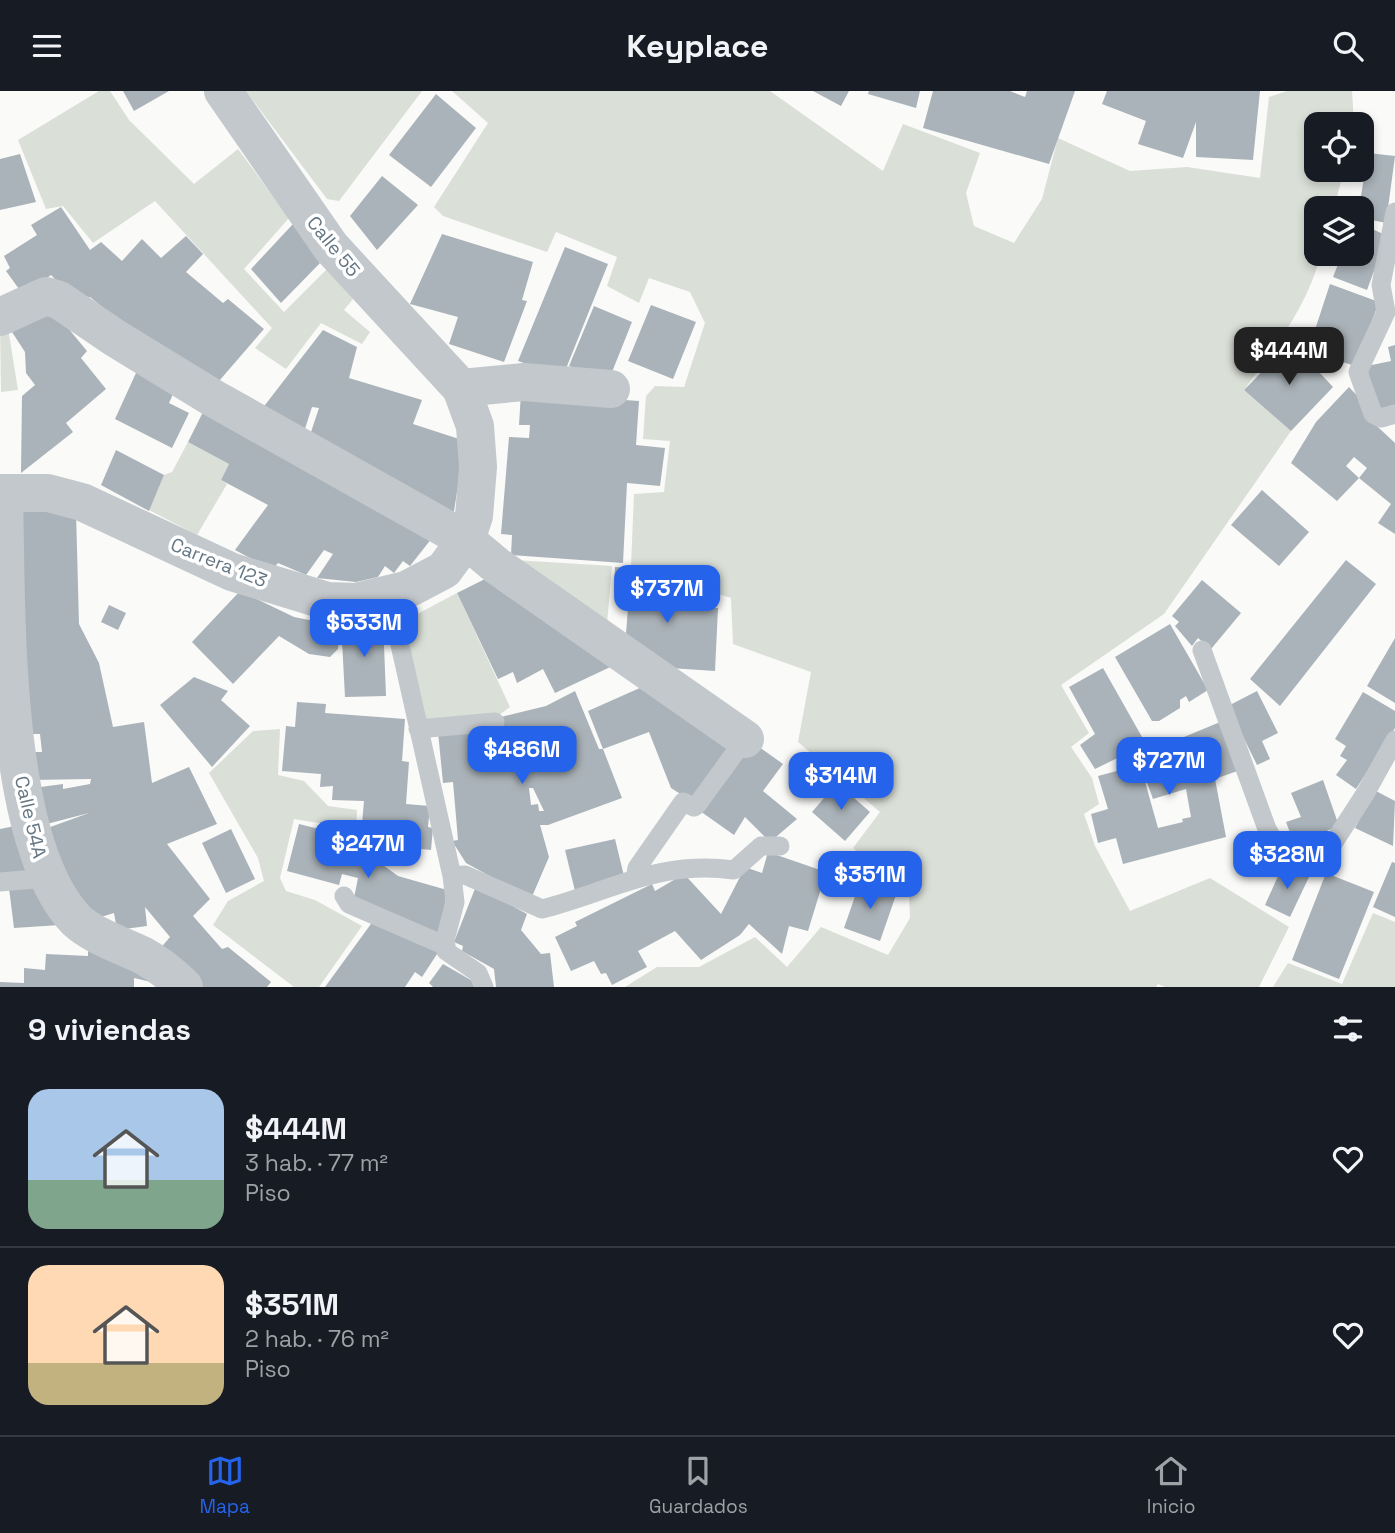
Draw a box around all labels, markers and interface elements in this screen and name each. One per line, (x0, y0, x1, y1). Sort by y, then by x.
text: Keyplace (626, 26, 769, 66)
icon: menu (28, 27, 66, 65)
icon: search (1329, 27, 1367, 65)
map controls (1304, 112, 1374, 266)
button: locate (1304, 112, 1374, 182)
button: layers (1304, 196, 1374, 266)
street label: Calle 55 (301, 211, 366, 282)
pin: $444M (1240, 327, 1338, 387)
text: $444M (1250, 335, 1328, 365)
street label: Carrera 123 (167, 532, 271, 593)
pin: $737M (618, 566, 716, 625)
text: $737M (630, 573, 704, 603)
pin: $533M (315, 599, 413, 659)
text: $533M (326, 607, 402, 637)
pin: $486M (473, 727, 571, 786)
text: $486M (484, 734, 560, 764)
pin: $727M (1120, 737, 1218, 797)
text: $727M (1132, 745, 1206, 775)
pin: $314M (792, 753, 890, 812)
text: $314M (805, 760, 877, 790)
street label: Calle 54A (9, 773, 52, 861)
pin: $247M (319, 821, 417, 880)
text: $247M (331, 828, 405, 858)
pin: $328M (1238, 831, 1336, 891)
text: $328M (1249, 839, 1325, 869)
pin: $351M (821, 851, 919, 911)
text: $351M (834, 859, 906, 889)
text: 9 viviendas (28, 1010, 191, 1049)
icon: filters (1329, 1010, 1367, 1048)
text: $444M (245, 1109, 347, 1148)
icon: home (84, 1117, 168, 1201)
icon: heart (1329, 1140, 1367, 1178)
text: 3 hab. · 77 m² (245, 1148, 388, 1178)
text: Piso (245, 1178, 291, 1208)
text: $351M (245, 1285, 339, 1324)
icon: home (84, 1293, 168, 1377)
icon: heart (1329, 1316, 1367, 1354)
text: 2 hab. · 76 m² (245, 1324, 389, 1354)
text: Piso (245, 1354, 291, 1384)
tab: Mapa (199, 1452, 250, 1519)
tab: Guardados (649, 1452, 748, 1519)
tab: Inicio (1147, 1452, 1196, 1519)

